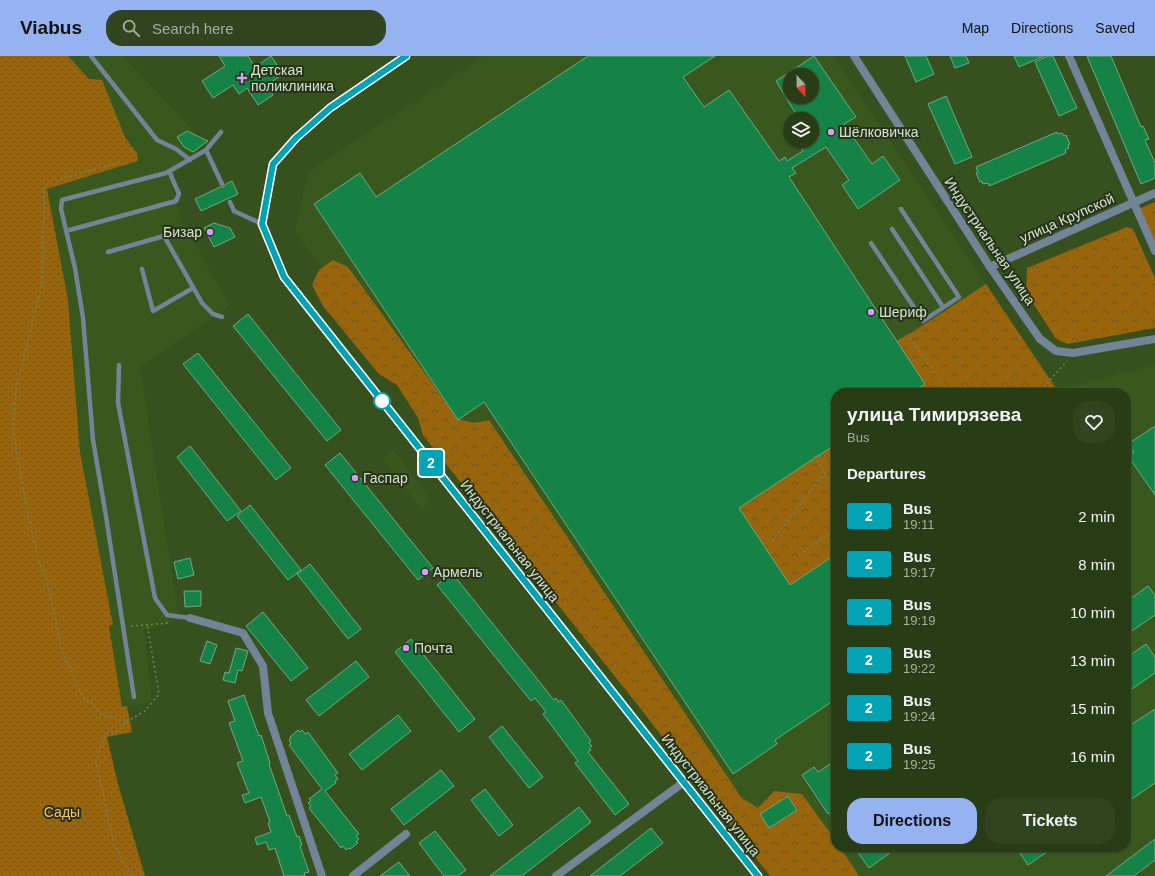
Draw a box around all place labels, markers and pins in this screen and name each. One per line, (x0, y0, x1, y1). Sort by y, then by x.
place label: Детская поликлиника (251, 62, 334, 94)
marker: Детская поликлиника (236, 72, 248, 84)
place label: Шёлковичка (839, 124, 919, 140)
marker: Шёлковичка (826, 127, 836, 137)
place label: Бизар (163, 224, 202, 240)
marker: Бизар (205, 227, 215, 237)
place label: Шериф (879, 304, 927, 320)
marker: Шериф (866, 307, 876, 317)
unlabelled marker (373, 392, 391, 410)
place label: Гаспар (363, 470, 408, 486)
marker: Гаспар (350, 473, 360, 483)
place label: Армель (433, 564, 483, 580)
marker: Армель (420, 567, 430, 577)
place label: Почта (414, 640, 453, 656)
marker: Почта (401, 643, 411, 653)

